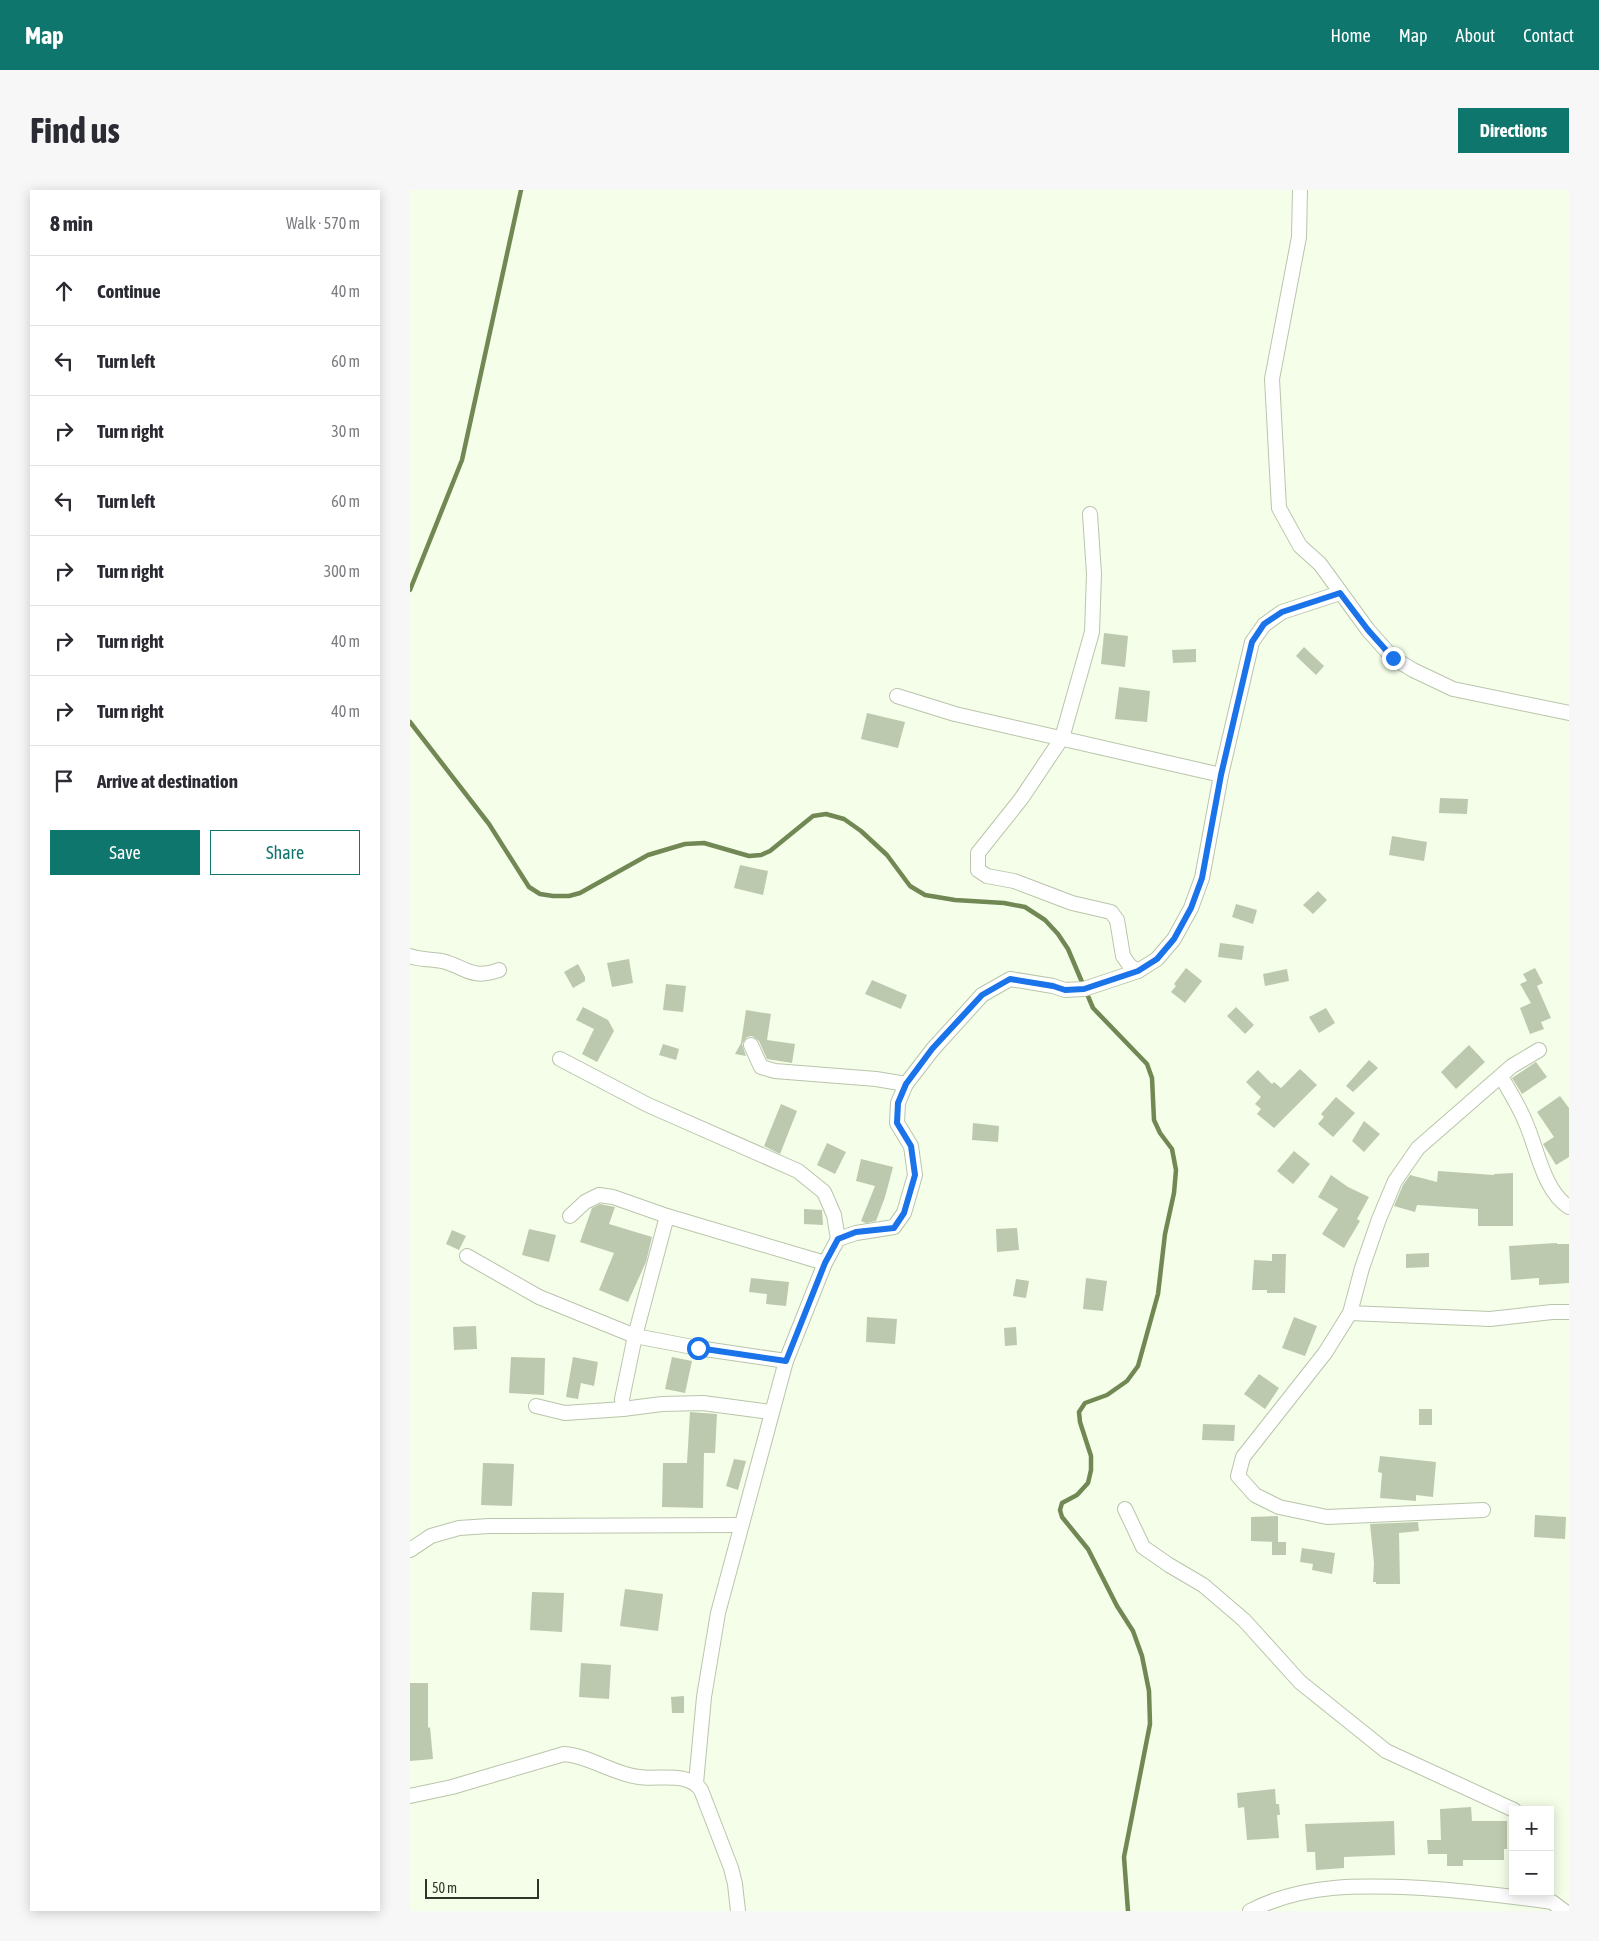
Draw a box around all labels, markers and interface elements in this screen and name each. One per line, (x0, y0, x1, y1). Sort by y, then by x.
text: Map (25, 22, 64, 49)
text: Home (1331, 25, 1371, 46)
text: Map (1399, 25, 1428, 46)
text: About (1456, 25, 1495, 46)
text: Contact (1523, 25, 1574, 46)
button: Directions (1458, 108, 1569, 153)
text: Find us (30, 110, 120, 150)
text: 8 min (50, 211, 93, 235)
text: Walk · 570 m (286, 214, 360, 232)
icon: ahead (50, 277, 78, 305)
text: Continue (97, 280, 161, 302)
text: 40 m (331, 282, 360, 300)
icon: left (50, 347, 78, 375)
text: Turn left (97, 350, 155, 372)
text: 60 m (331, 352, 360, 370)
icon: right (50, 417, 78, 445)
text: Turn right (97, 420, 164, 442)
text: 30 m (331, 422, 360, 440)
icon: left (50, 487, 78, 515)
text: Turn left (97, 490, 155, 512)
text: 60 m (331, 492, 360, 510)
icon: right (50, 557, 78, 585)
text: Turn right (97, 560, 164, 582)
text: 300 m (324, 562, 360, 580)
icon: right (50, 627, 78, 655)
text: Turn right (97, 630, 164, 652)
text: 40 m (331, 632, 360, 650)
route end (1382, 647, 1405, 670)
icon: right (50, 697, 78, 725)
text: Turn right (97, 700, 164, 722)
text: 40 m (331, 702, 360, 720)
icon: arrive (50, 767, 78, 795)
text: Arrive at destination (97, 770, 238, 792)
button: Save (50, 830, 200, 875)
button: Share (210, 830, 360, 875)
route start (687, 1337, 710, 1360)
map controls (1509, 1806, 1554, 1896)
button: + (1509, 1806, 1554, 1851)
button: − (1509, 1851, 1554, 1896)
scale bar (425, 1876, 539, 1899)
text: 50 m (432, 1880, 457, 1896)

